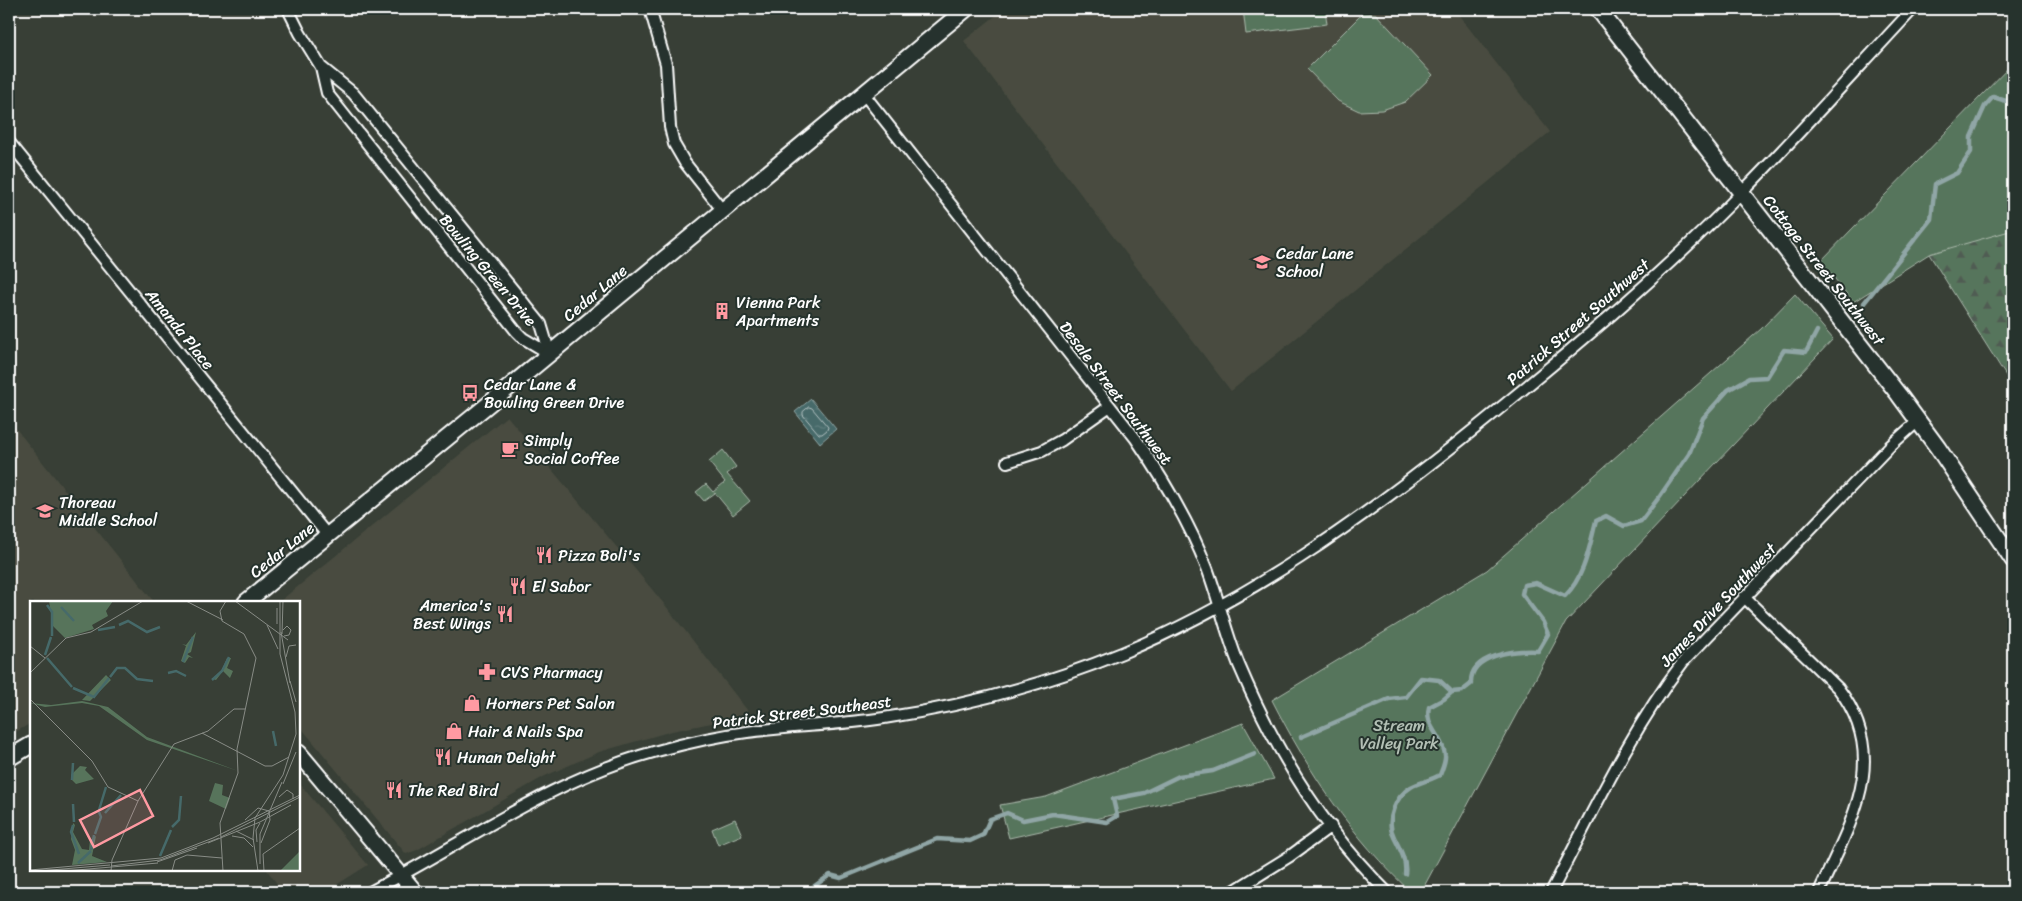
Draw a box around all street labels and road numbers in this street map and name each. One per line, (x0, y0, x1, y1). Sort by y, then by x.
street label: Cottage Street Southwest (1755, 188, 1893, 352)
street label: Bowling Green Drive (432, 207, 544, 333)
street label: Patrick Street Southwest (1500, 251, 1657, 393)
street label: Cedar Lane (556, 257, 634, 329)
street label: Amanda Place (137, 281, 222, 376)
street label: Desale Street Southwest (1052, 315, 1180, 471)
street label: Cedar Lane (243, 514, 321, 586)
street label: James Drive Southwest (1652, 536, 1784, 675)
street label: Patrick Street Southeast (711, 687, 893, 737)

